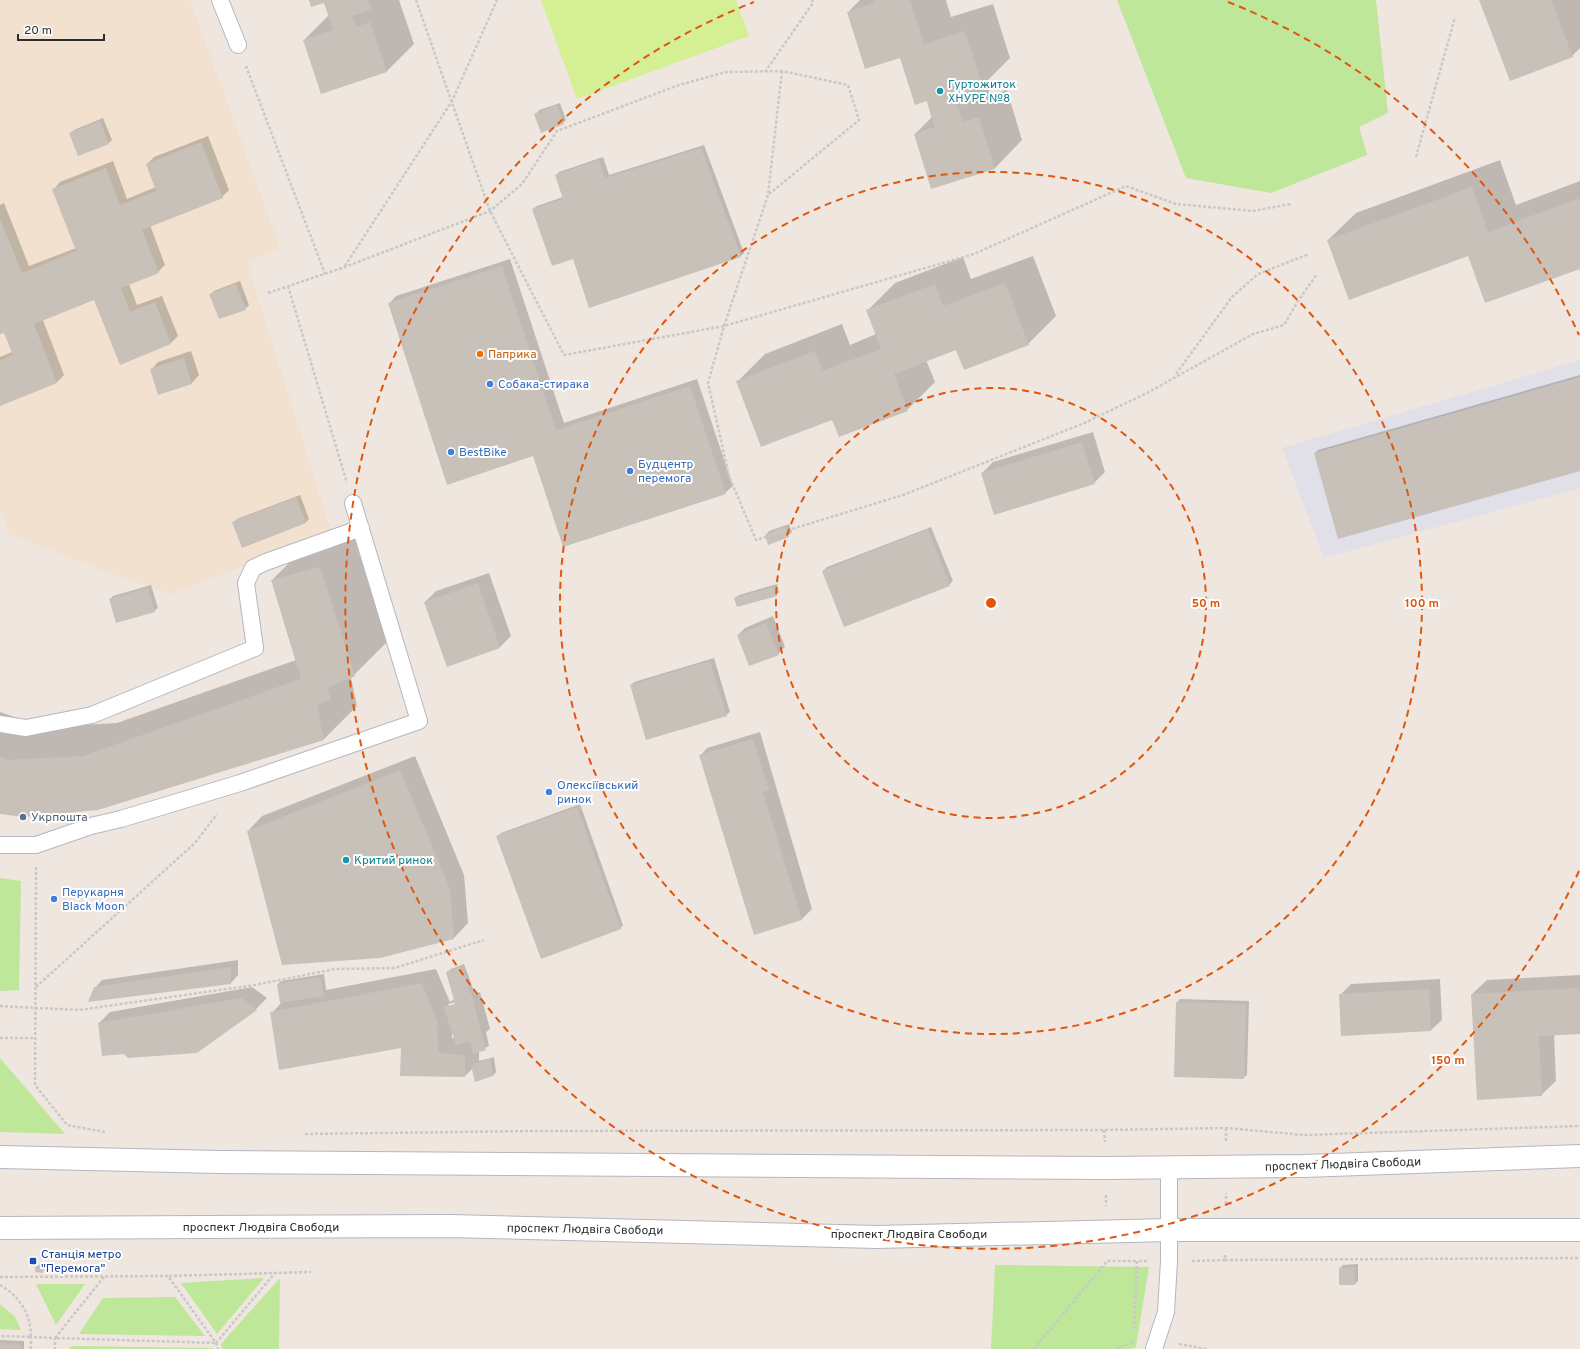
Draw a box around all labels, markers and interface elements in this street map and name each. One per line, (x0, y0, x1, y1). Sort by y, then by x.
scale bar (18, 16, 104, 42)
text: 20 m (24, 23, 52, 39)
place label: Гуртожиток ХНУРЕ №8 (948, 77, 1016, 107)
marker: Гуртожиток ХНУРЕ №8 (935, 86, 945, 96)
place label: Паприка (488, 347, 536, 363)
marker: Паприка (475, 349, 485, 359)
place label: Собака-стирака (498, 377, 589, 393)
marker: Собака-стирака (485, 379, 495, 389)
place label: BestBike (459, 445, 507, 461)
marker: BestBike (446, 447, 456, 457)
place label: Будцентр перемога (638, 457, 693, 487)
marker: Будцентр перемога (625, 466, 635, 476)
centre of rings (984, 596, 998, 610)
text: 50 m (1192, 596, 1220, 612)
text: 100 m (1405, 596, 1439, 612)
place label: Олексіївський ринок (557, 778, 638, 808)
marker: Олексіївський ринок (544, 787, 554, 797)
place label: Укрпошта (31, 810, 88, 826)
marker: Укрпошта (18, 812, 28, 822)
place label: Критий ринок (354, 853, 433, 869)
marker: Критий ринок (341, 855, 351, 865)
place label: Перукарня Black Moon (62, 885, 125, 915)
marker: Перукарня Black Moon (49, 894, 59, 904)
text: 150 m (1431, 1053, 1465, 1069)
street label: проспект Людвіга Свободи (1265, 1154, 1422, 1176)
street label: проспект Людвіга Свободи (183, 1220, 339, 1236)
street label: проспект Людвіга Свободи (507, 1221, 663, 1239)
street label: проспект Людвіга Свободи (831, 1227, 987, 1243)
place label: Станція метро "Перемога" (41, 1247, 122, 1277)
marker: Станція метро "Перемога" (28, 1256, 38, 1266)

